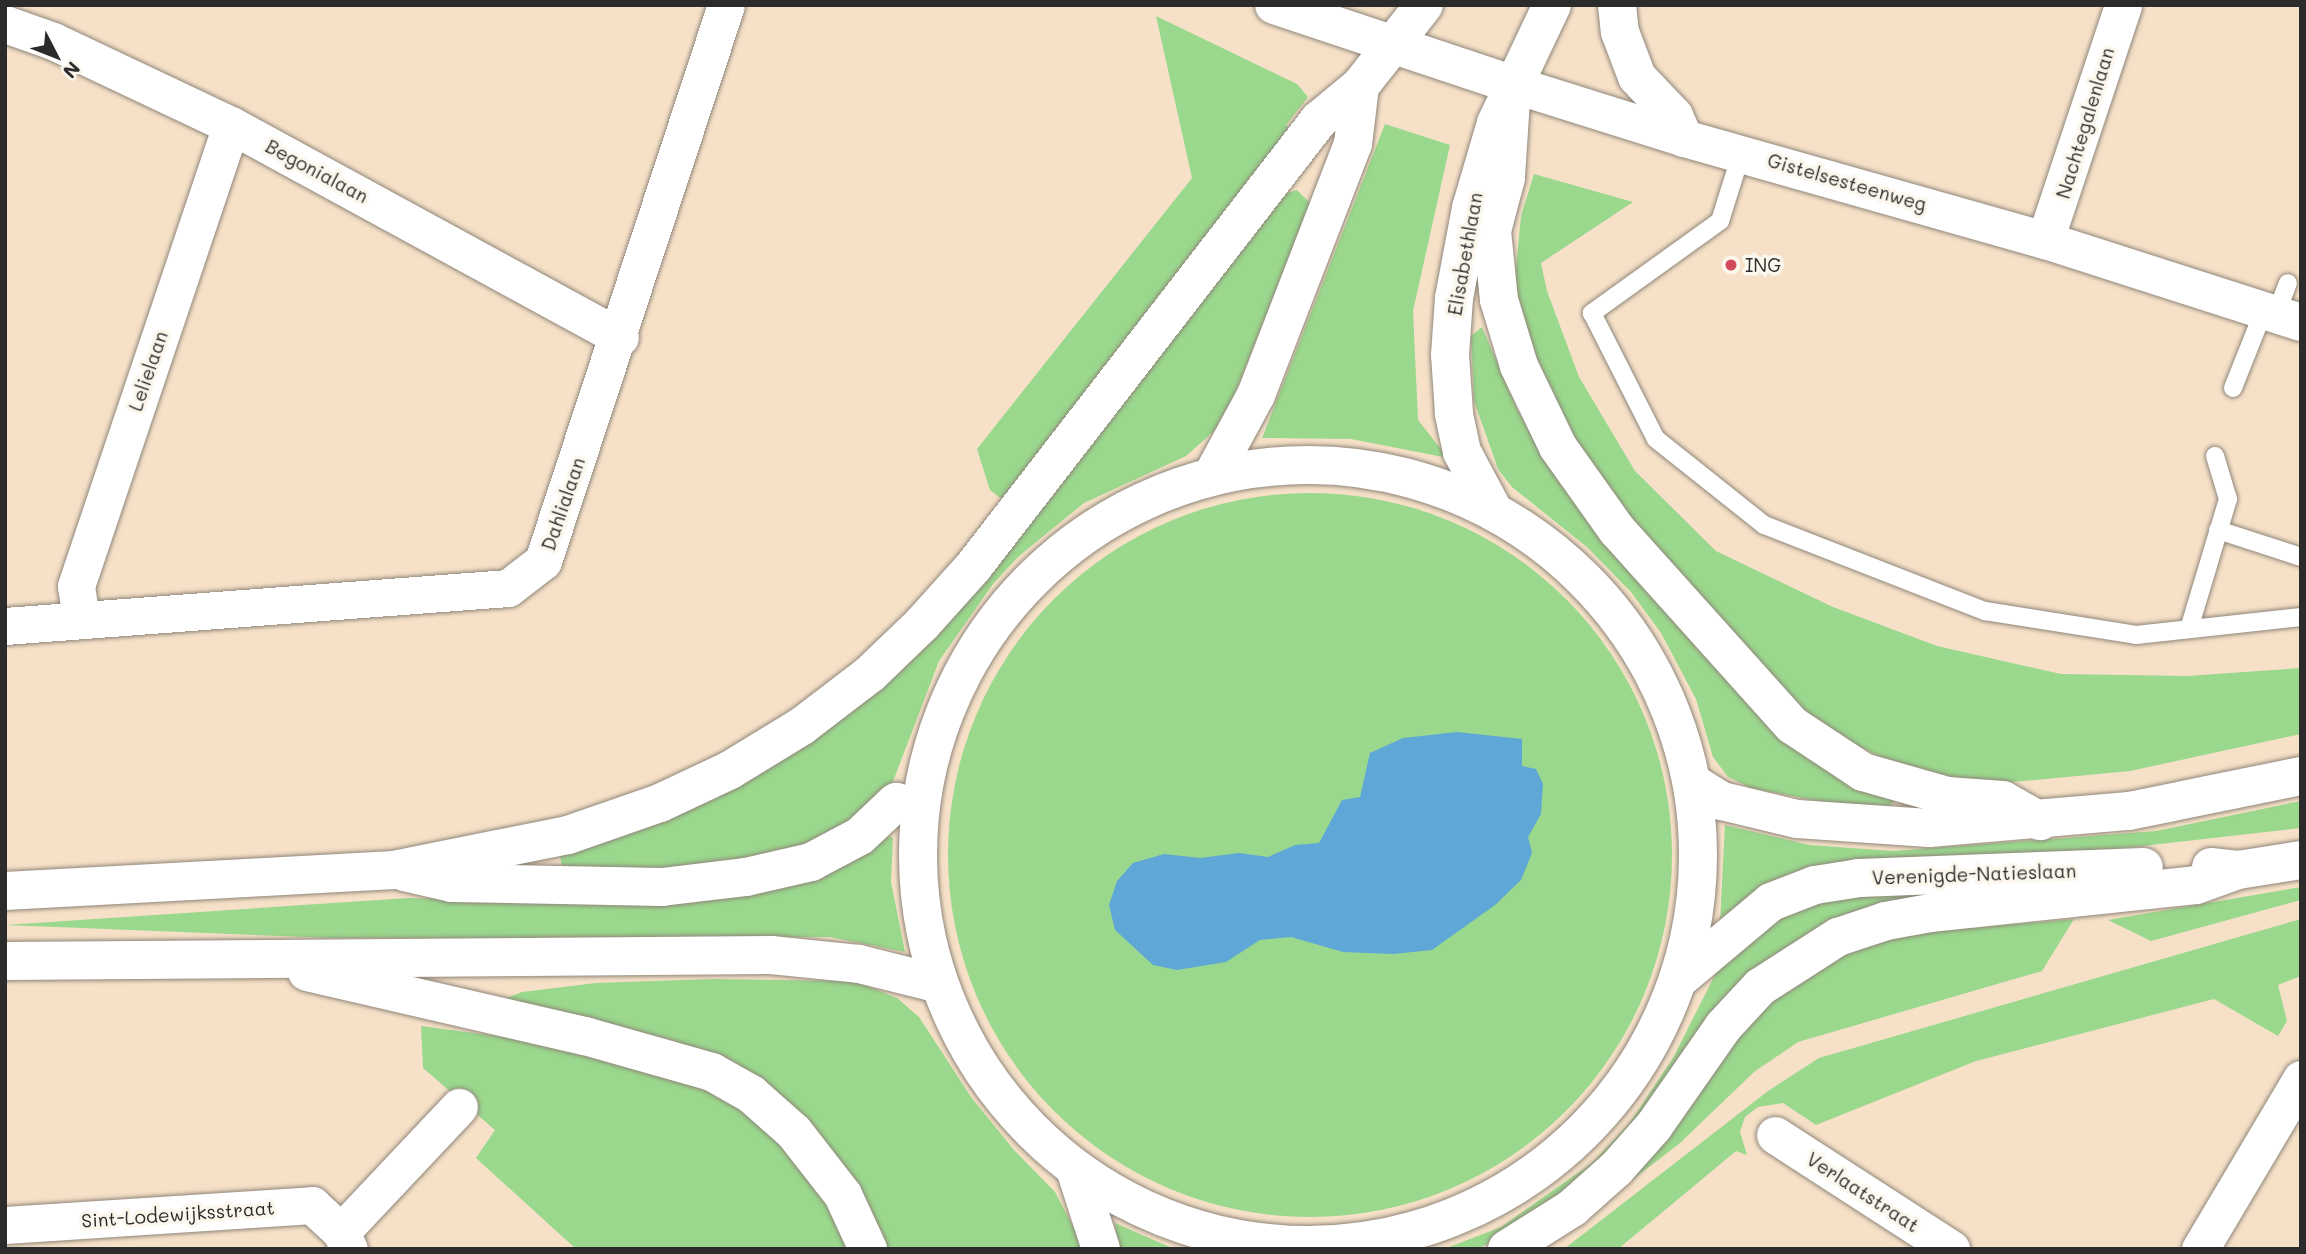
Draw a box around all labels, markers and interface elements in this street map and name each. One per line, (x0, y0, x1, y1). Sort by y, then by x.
north arrow (21, 21, 91, 91)
street label: Nachtegalenlaan (2051, 45, 2119, 201)
text: N (58, 57, 86, 84)
street label: Begonialaan (262, 134, 372, 208)
street label: Gistelsesteenweg (1765, 148, 1929, 216)
street label: Elisabethlaan (1443, 191, 1487, 317)
place label: ING (1745, 254, 1781, 276)
marker: ING (1723, 257, 1739, 273)
street label: Lelielaan (124, 328, 172, 414)
street label: Dahlialaan (536, 454, 590, 554)
street label: Verenigde-Natieslaan (1871, 859, 2077, 889)
street label: Verlaatstraat (1802, 1147, 1924, 1237)
street label: Sint-Lodewijksstraat (80, 1196, 276, 1232)

